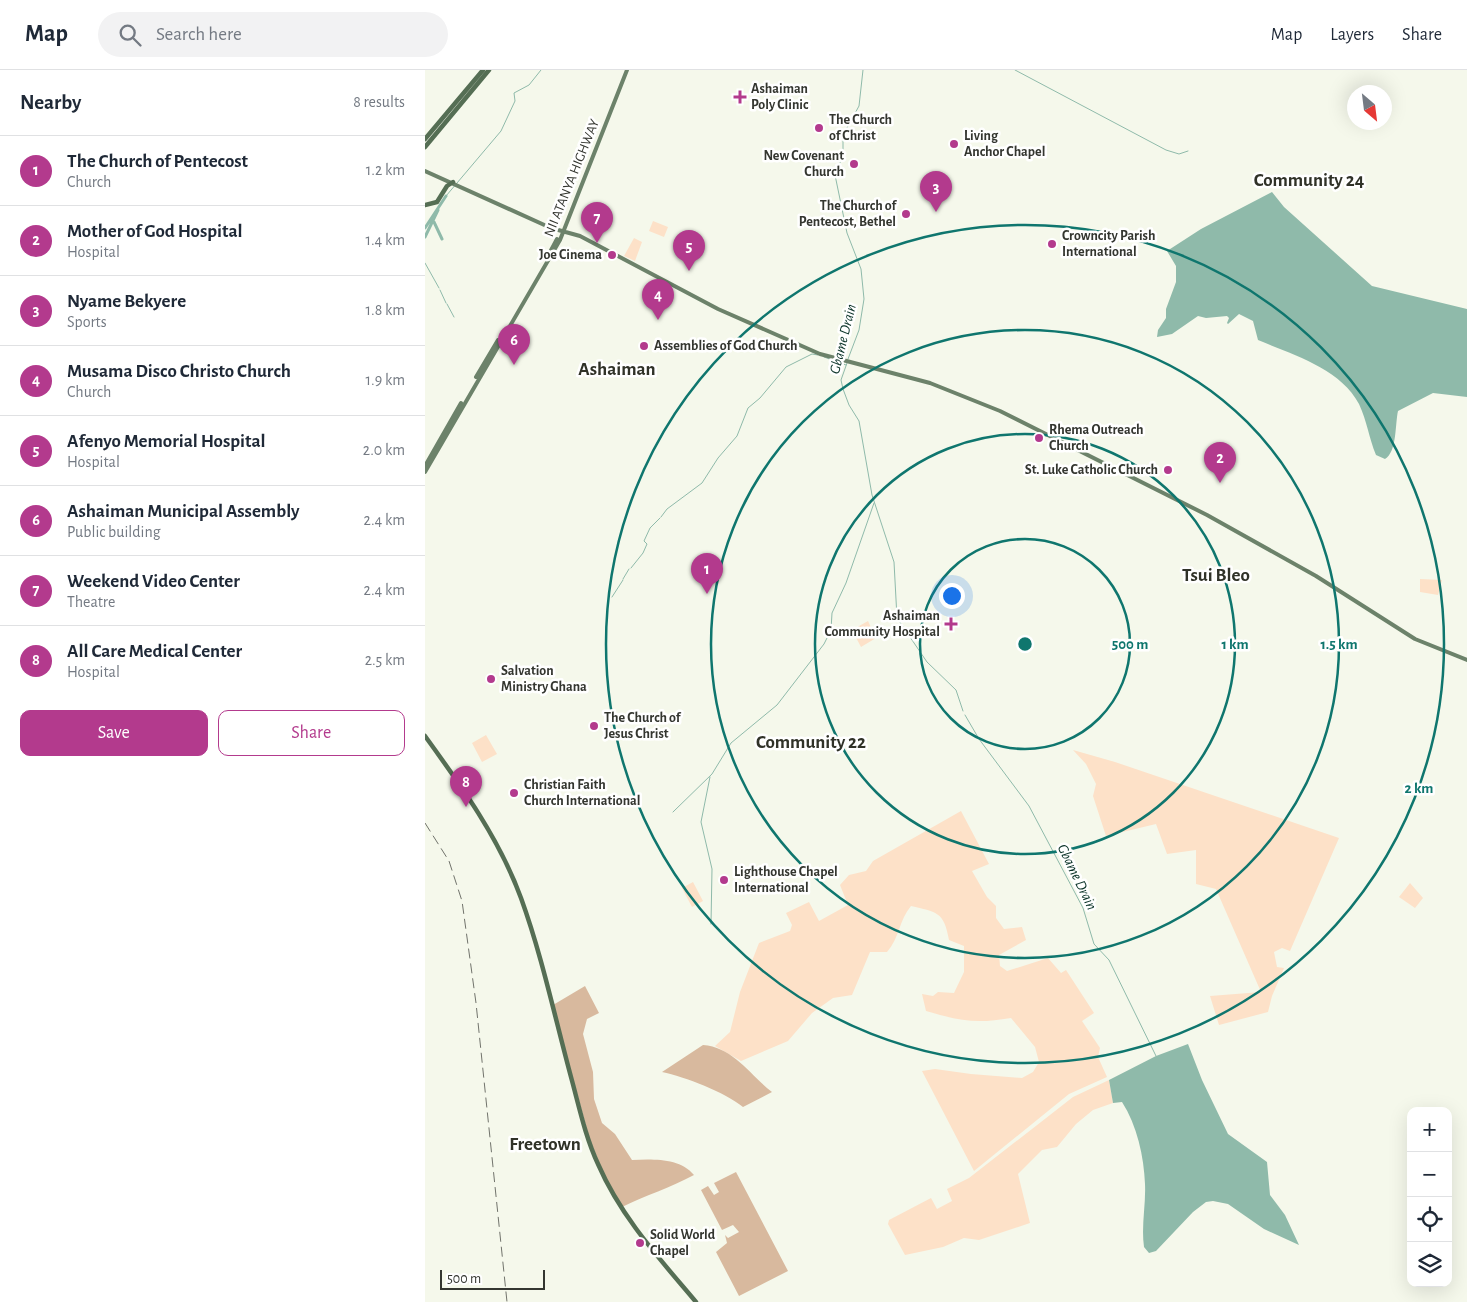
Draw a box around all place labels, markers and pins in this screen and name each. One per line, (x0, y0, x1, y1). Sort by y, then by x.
place label: Ashaiman Poly Clinic (751, 82, 809, 112)
marker: Ashaiman Poly Clinic (733, 90, 747, 104)
place label: The Church of Christ (829, 113, 892, 143)
marker: The Church of Christ (813, 122, 825, 134)
place label: Living Anchor Chapel (964, 129, 1045, 159)
marker: Living Anchor Chapel (948, 138, 960, 150)
place label: New Covenant Church (763, 149, 844, 179)
marker: New Covenant Church (848, 158, 860, 170)
pin: 3 (920, 171, 952, 212)
place label: The Church of Pentecost, Bethel (799, 199, 897, 229)
pin: 7 (581, 202, 613, 243)
marker: The Church of Pentecost, Bethel (900, 208, 912, 220)
place label: Crowncity Parish International (1062, 229, 1155, 259)
pin: 5 (673, 230, 705, 271)
marker: Crowncity Parish International (1046, 238, 1058, 250)
place label: Joe Cinema (539, 248, 602, 262)
marker: Joe Cinema (606, 249, 618, 261)
pin: 4 (642, 279, 674, 320)
pin: 6 (498, 324, 530, 365)
place label: Assemblies of God Church (654, 339, 797, 353)
marker: Assemblies of God Church (638, 340, 650, 352)
place label: Rhema Outreach Church (1049, 423, 1143, 453)
marker: Rhema Outreach Church (1033, 432, 1045, 444)
pin: 2 (1204, 442, 1236, 483)
place label: St. Luke Catholic Church (1025, 463, 1158, 477)
marker: St. Luke Catholic Church (1162, 464, 1174, 476)
pin: 1 (691, 553, 723, 594)
place label: Ashaiman Community Hospital (824, 609, 940, 639)
marker: Ashaiman Community Hospital (944, 617, 958, 631)
centre of rings (1016, 635, 1034, 653)
place label: Salvation Ministry Ghana (501, 664, 587, 694)
marker: Salvation Ministry Ghana (485, 673, 497, 685)
place label: The Church of Jesus Christ (604, 711, 682, 741)
marker: The Church of Jesus Christ (588, 720, 600, 732)
pin: 8 (450, 766, 482, 807)
place label: Christian Faith Church International (524, 778, 641, 808)
marker: Christian Faith Church International (508, 787, 520, 799)
place label: Lighthouse Chapel International (734, 865, 838, 895)
marker: Lighthouse Chapel International (718, 874, 730, 886)
place label: Solid World Chapel (650, 1228, 716, 1258)
marker: Solid World Chapel (634, 1237, 646, 1249)

